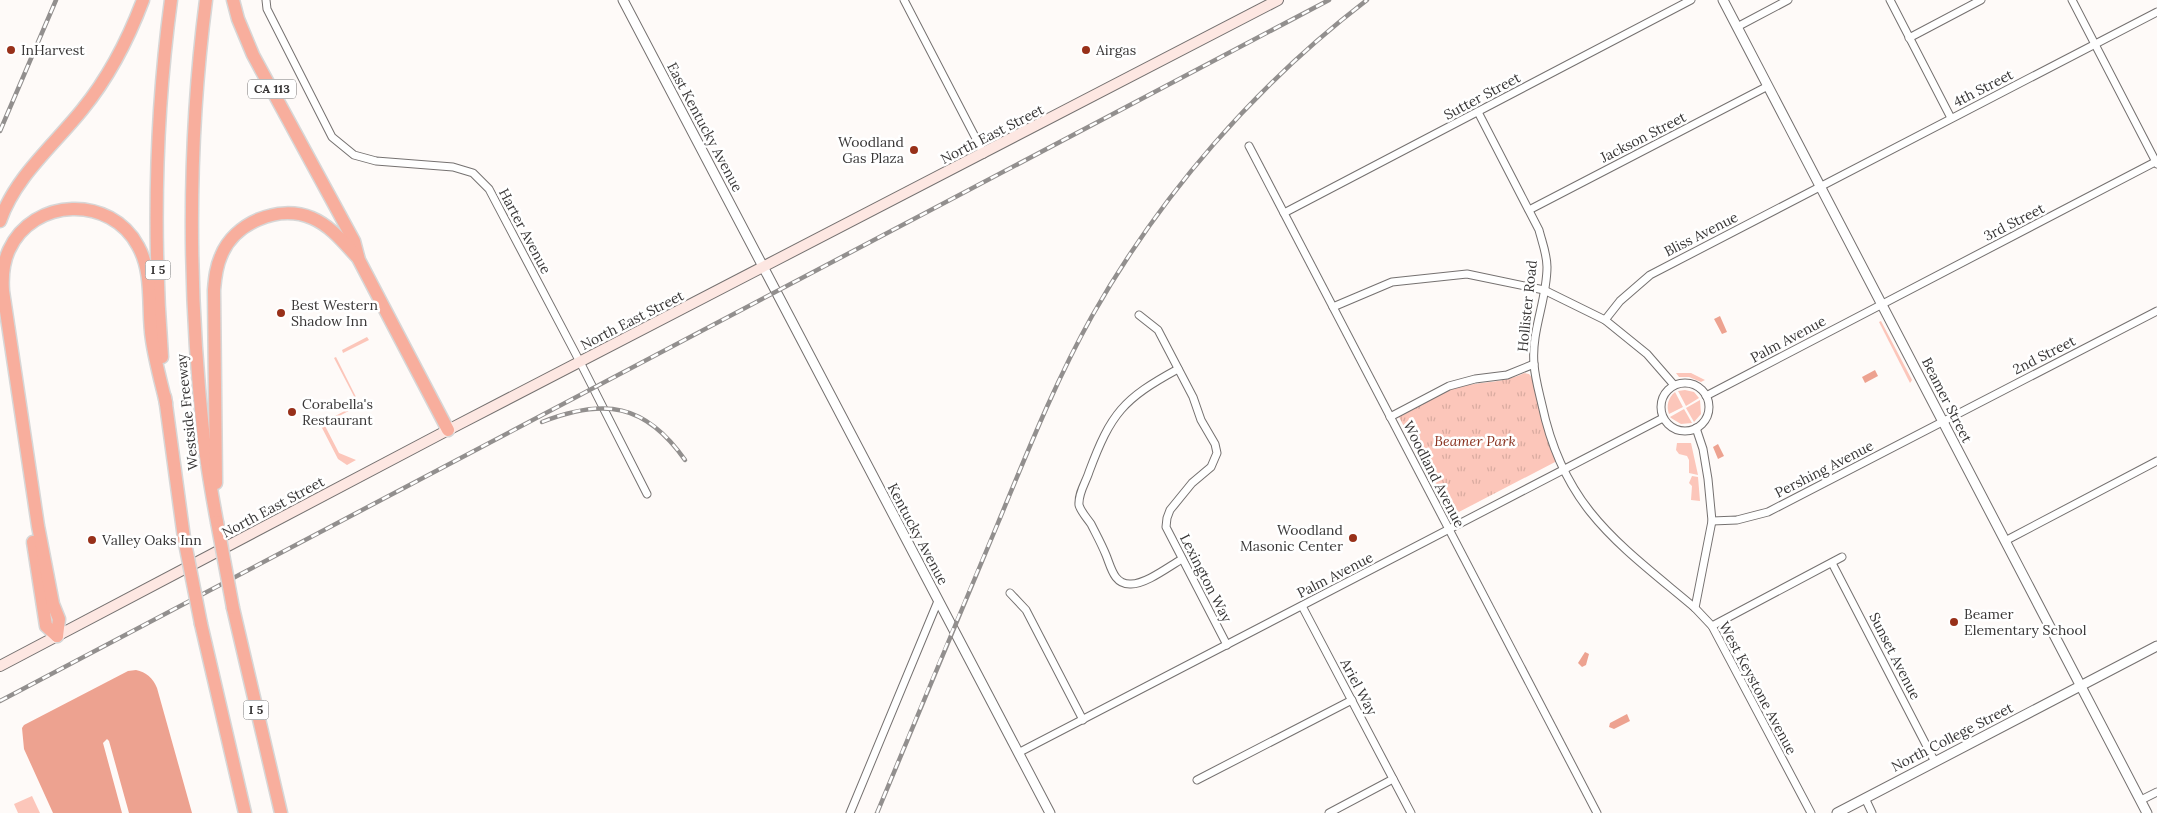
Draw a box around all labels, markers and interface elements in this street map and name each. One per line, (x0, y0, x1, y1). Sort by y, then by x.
place label: InHarvest (21, 41, 85, 59)
place label: Airgas (1095, 41, 1136, 59)
marker: InHarvest (5, 44, 17, 56)
marker: Airgas (1080, 44, 1092, 56)
street label: East Kentucky Avenue (663, 59, 747, 195)
street label: 4th Street (1950, 65, 2016, 111)
street label: Sutter Street (1441, 68, 1524, 124)
road number: CA 113 (248, 80, 296, 98)
street label: North East Street (937, 100, 1047, 168)
street label: Jackson Street (1596, 107, 1689, 167)
place label: Woodland Gas Plaza (838, 133, 904, 167)
marker: Woodland Gas Plaza (908, 144, 920, 156)
street label: Harter Avenue (495, 185, 555, 277)
street label: 3rd Street (1981, 199, 2048, 245)
street label: Bliss Avenue (1661, 208, 1741, 260)
street label: Hollister Road (1513, 259, 1541, 353)
road number: I 5 (146, 260, 170, 280)
street label: North East Street (577, 286, 687, 354)
place label: Best Western Shadow Inn (291, 296, 378, 330)
marker: Best Western Shadow Inn (275, 307, 287, 319)
street label: Palm Avenue (1747, 311, 1829, 366)
street label: 2nd Street (2010, 331, 2079, 378)
street label: Westside Freeway (172, 352, 202, 471)
street label: Beamer Street (1918, 354, 1976, 446)
place label: Corabella's Restaurant (302, 395, 373, 429)
marker: Corabella's Restaurant (286, 406, 298, 418)
street label: Woodland Avenue (1399, 418, 1469, 531)
park label: Beamer Park (1434, 432, 1516, 450)
street label: Pershing Avenue (1772, 436, 1877, 502)
street label: North East Street (219, 472, 328, 542)
street label: Kentucky Avenue (884, 480, 953, 588)
place label: Woodland Masonic Center (1240, 521, 1343, 555)
place label: Valley Oaks Inn (101, 531, 202, 549)
street label: Lexington Way (1176, 531, 1236, 626)
marker: Woodland Masonic Center (1347, 532, 1359, 544)
marker: Valley Oaks Inn (86, 534, 98, 546)
street label: Palm Avenue (1294, 548, 1376, 602)
place label: Beamer Elementary School (1964, 605, 2087, 639)
street label: Sunset Avenue (1865, 609, 1925, 703)
marker: Beamer Elementary School (1948, 616, 1960, 628)
street label: West Keystone Avenue (1715, 618, 1801, 758)
street label: Ariel Way (1336, 655, 1382, 719)
street label: North College Street (1888, 698, 2016, 775)
road number: I 5 (244, 700, 268, 720)

